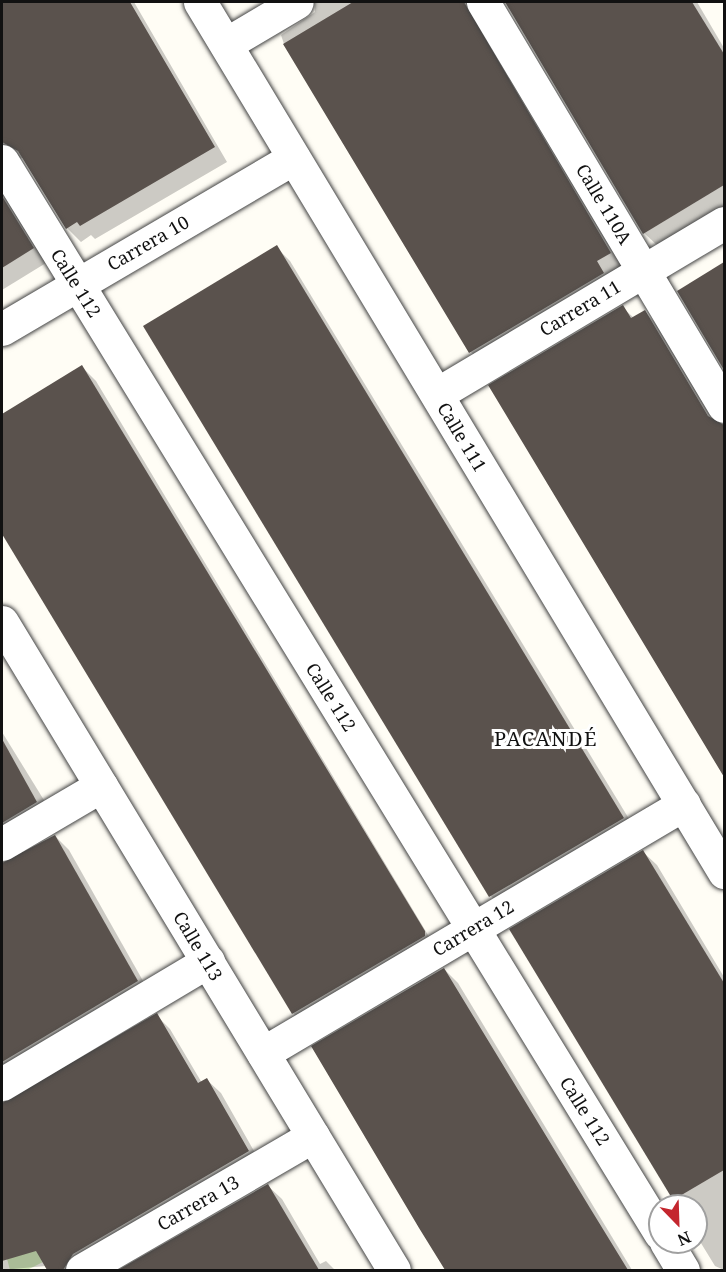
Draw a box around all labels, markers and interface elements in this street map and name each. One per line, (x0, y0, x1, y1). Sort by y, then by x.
street label: Calle 110A (572, 160, 636, 248)
street label: Carrera 10 (103, 211, 193, 275)
street label: Calle 112 (46, 245, 106, 321)
street label: Carrera 11 (536, 275, 624, 341)
street label: Calle 111 (433, 399, 491, 475)
street label: Calle 112 (301, 659, 361, 735)
district label: PACANDÉ (494, 726, 598, 750)
street label: Carrera 12 (429, 895, 517, 961)
street label: Calle 113 (169, 908, 227, 984)
street label: Calle 112 (555, 1073, 615, 1149)
street label: Carrera 13 (153, 1171, 243, 1235)
north arrow (648, 1194, 708, 1254)
text: N (674, 1226, 694, 1251)

